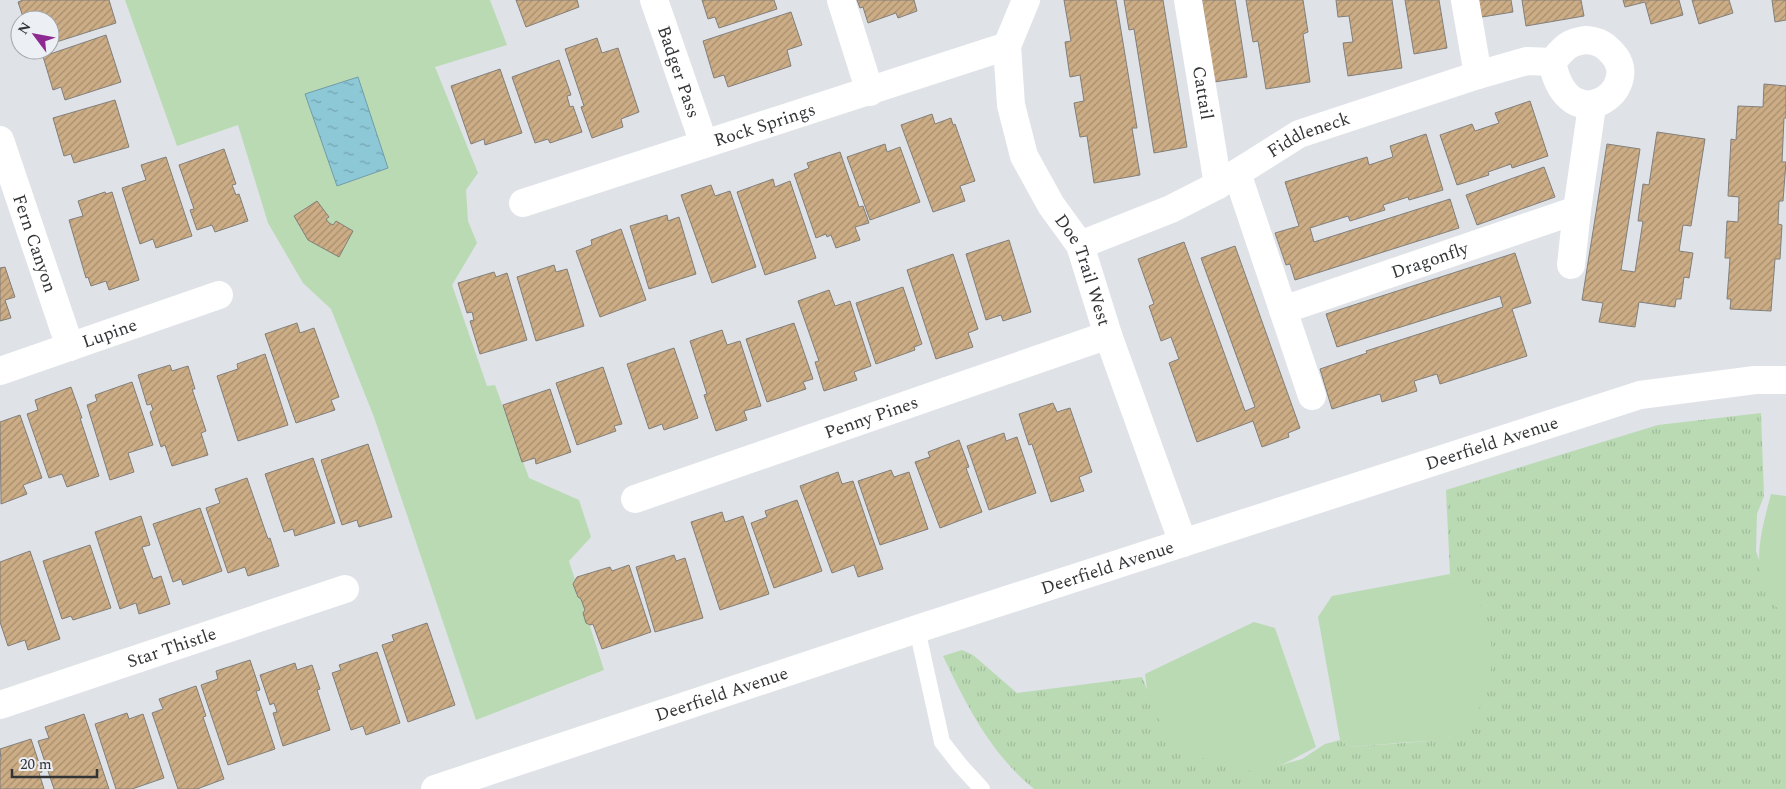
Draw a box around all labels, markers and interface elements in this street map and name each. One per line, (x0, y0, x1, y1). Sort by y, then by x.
north arrow (10, 10, 60, 60)
text: N (12, 18, 36, 39)
street label: Badger Pass (650, 22, 707, 122)
street label: Cattail (1185, 64, 1221, 122)
street label: Rock Springs (710, 96, 819, 154)
street label: Fiddleneck (1262, 105, 1353, 164)
street label: Fern Canyon (6, 190, 64, 296)
street label: Doe Trail West (1048, 208, 1118, 329)
street label: Dragonfly (1388, 234, 1473, 286)
street label: Lupine (78, 311, 141, 355)
street label: Penny Pines (821, 388, 922, 446)
street label: Deerfield Avenue (1422, 409, 1562, 477)
street label: Deerfield Avenue (1037, 533, 1177, 602)
street label: Star Thistle (123, 620, 220, 675)
street label: Deerfield Avenue (652, 659, 792, 728)
scale bar (12, 746, 98, 778)
text: 20 m (20, 753, 52, 776)

